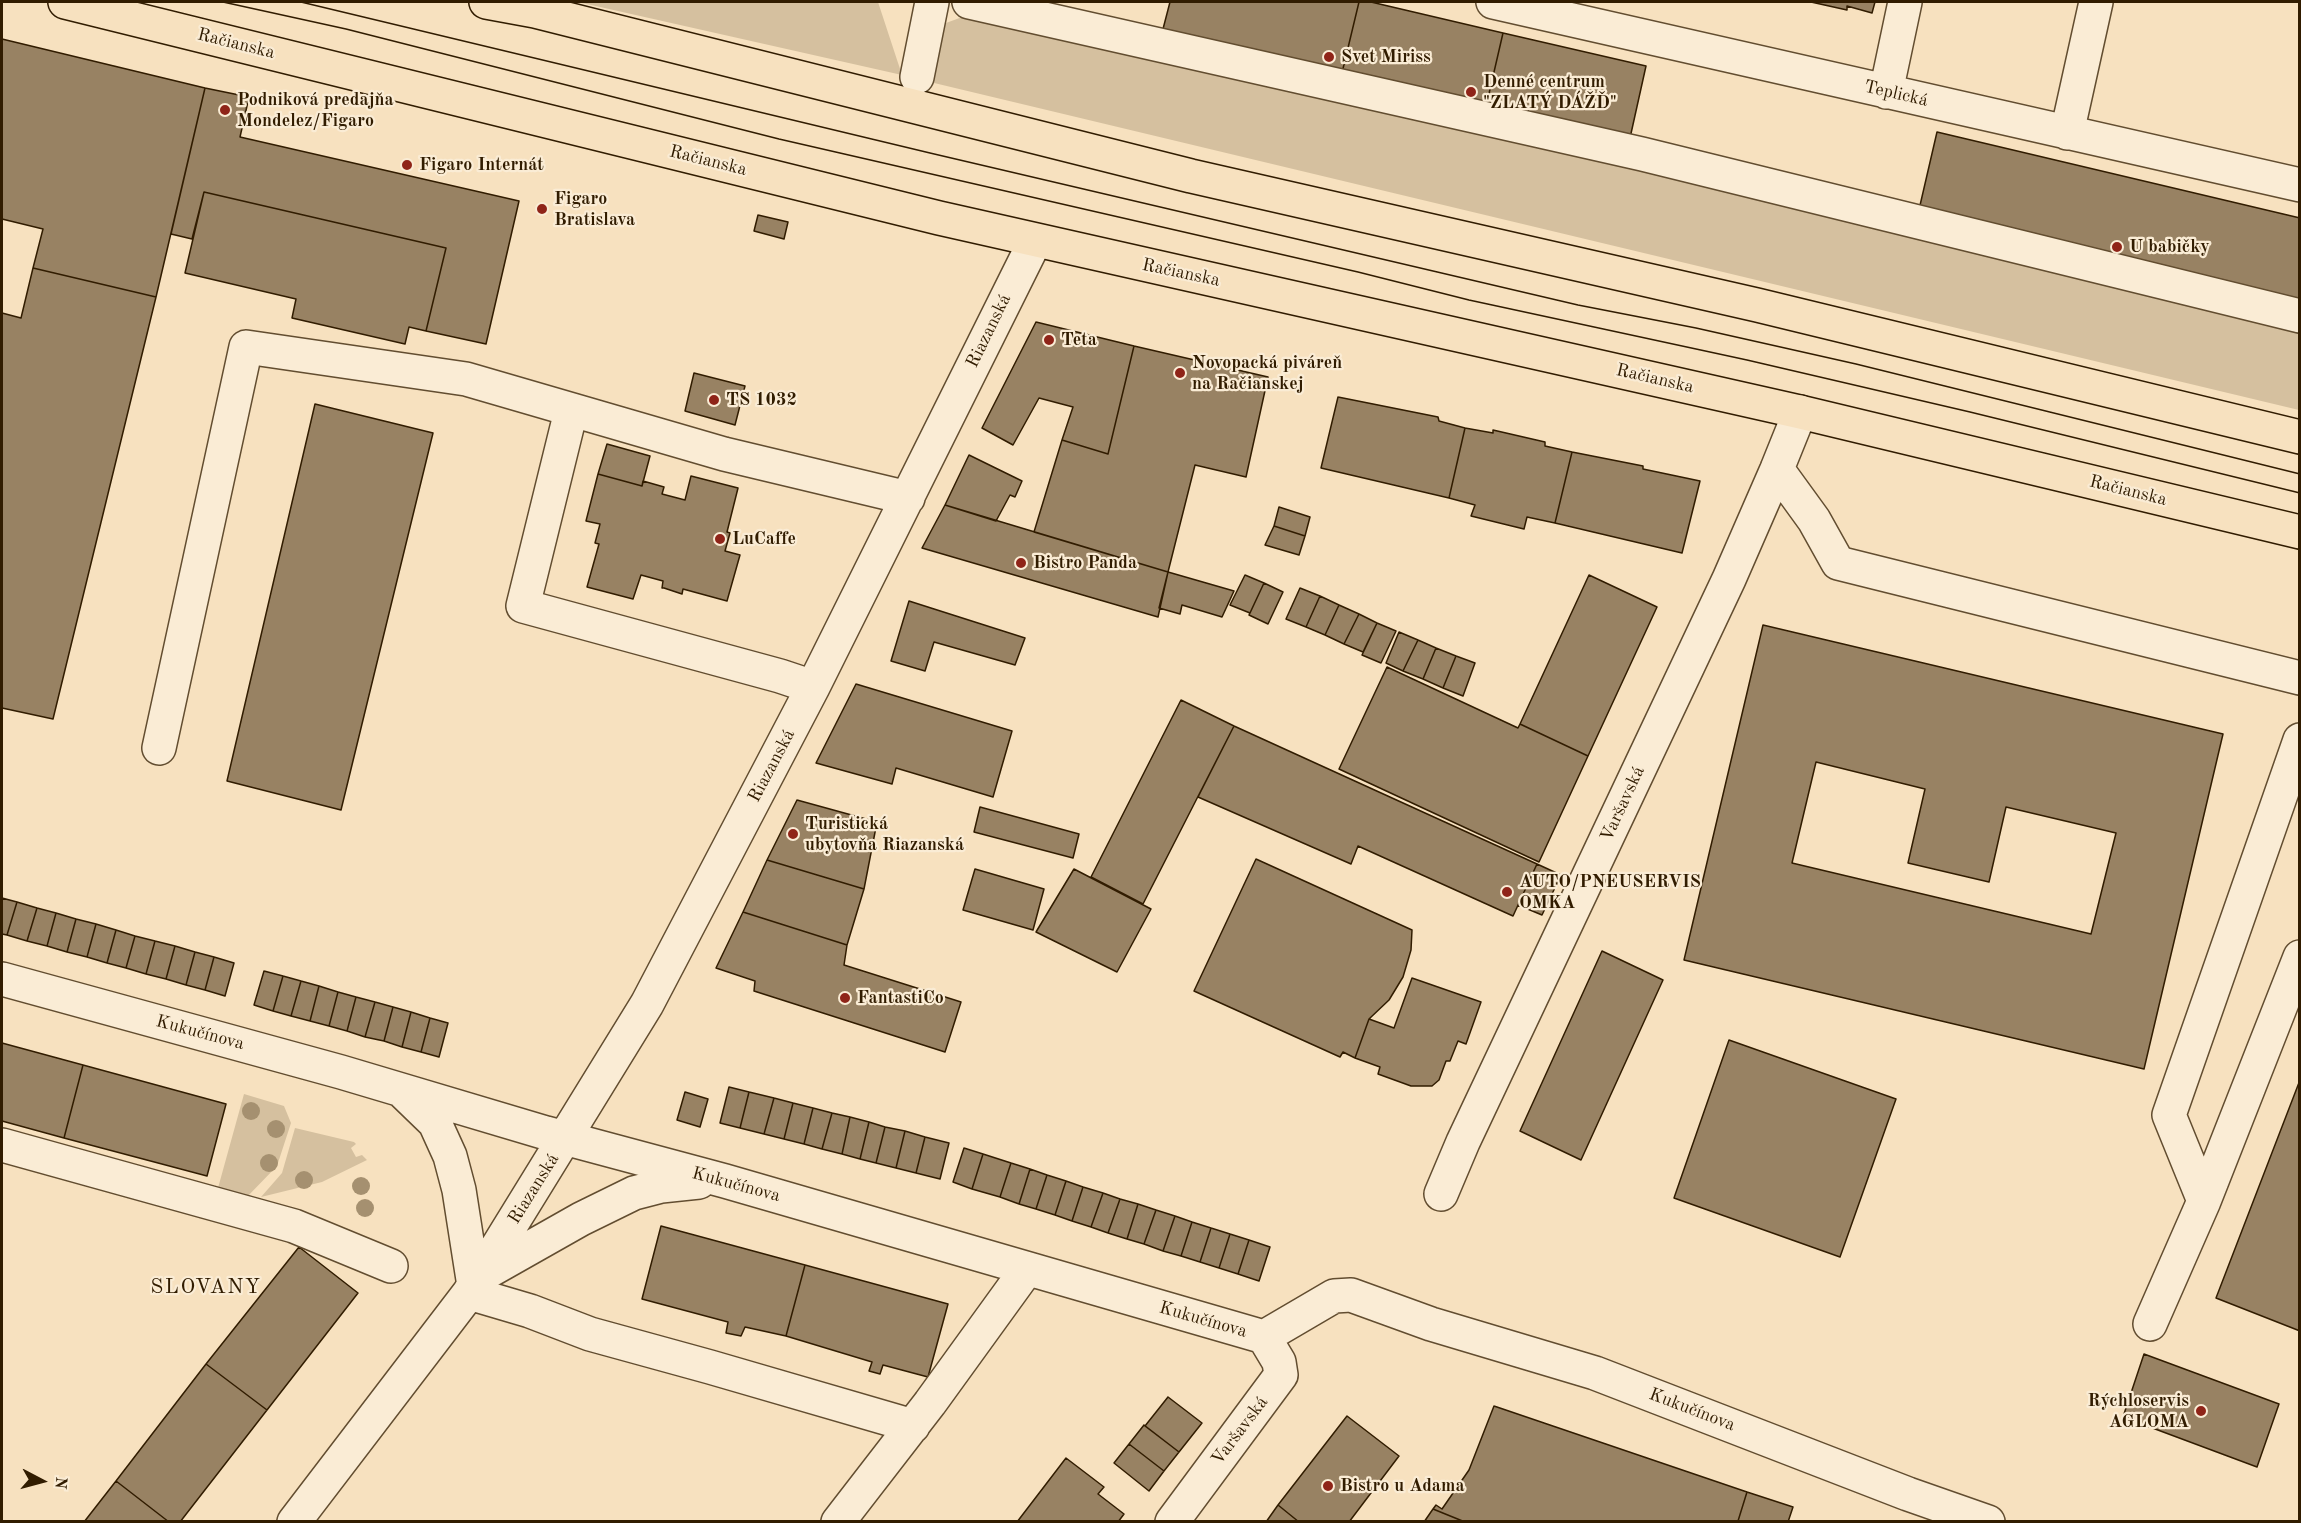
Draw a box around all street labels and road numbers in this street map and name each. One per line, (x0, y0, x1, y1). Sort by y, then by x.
street label: Račianska (195, 24, 277, 64)
street label: Teplická (1862, 76, 1930, 112)
street label: Račianska (667, 141, 749, 181)
street label: Račianska (1140, 254, 1222, 292)
street label: Riazanská (962, 291, 1016, 371)
street label: Račianska (1614, 360, 1696, 398)
street label: Račianska (2087, 471, 2169, 511)
street label: Riazanská (744, 726, 800, 806)
street label: Varšavská (1596, 763, 1650, 845)
street label: Kukučínova (153, 1011, 247, 1055)
street label: Riazanská (504, 1150, 564, 1228)
street label: Kukučínova (689, 1163, 783, 1207)
street label: Kukučínova (1156, 1297, 1250, 1343)
street label: Kukučínova (1646, 1384, 1738, 1436)
street label: Varšavská (1207, 1392, 1273, 1470)

